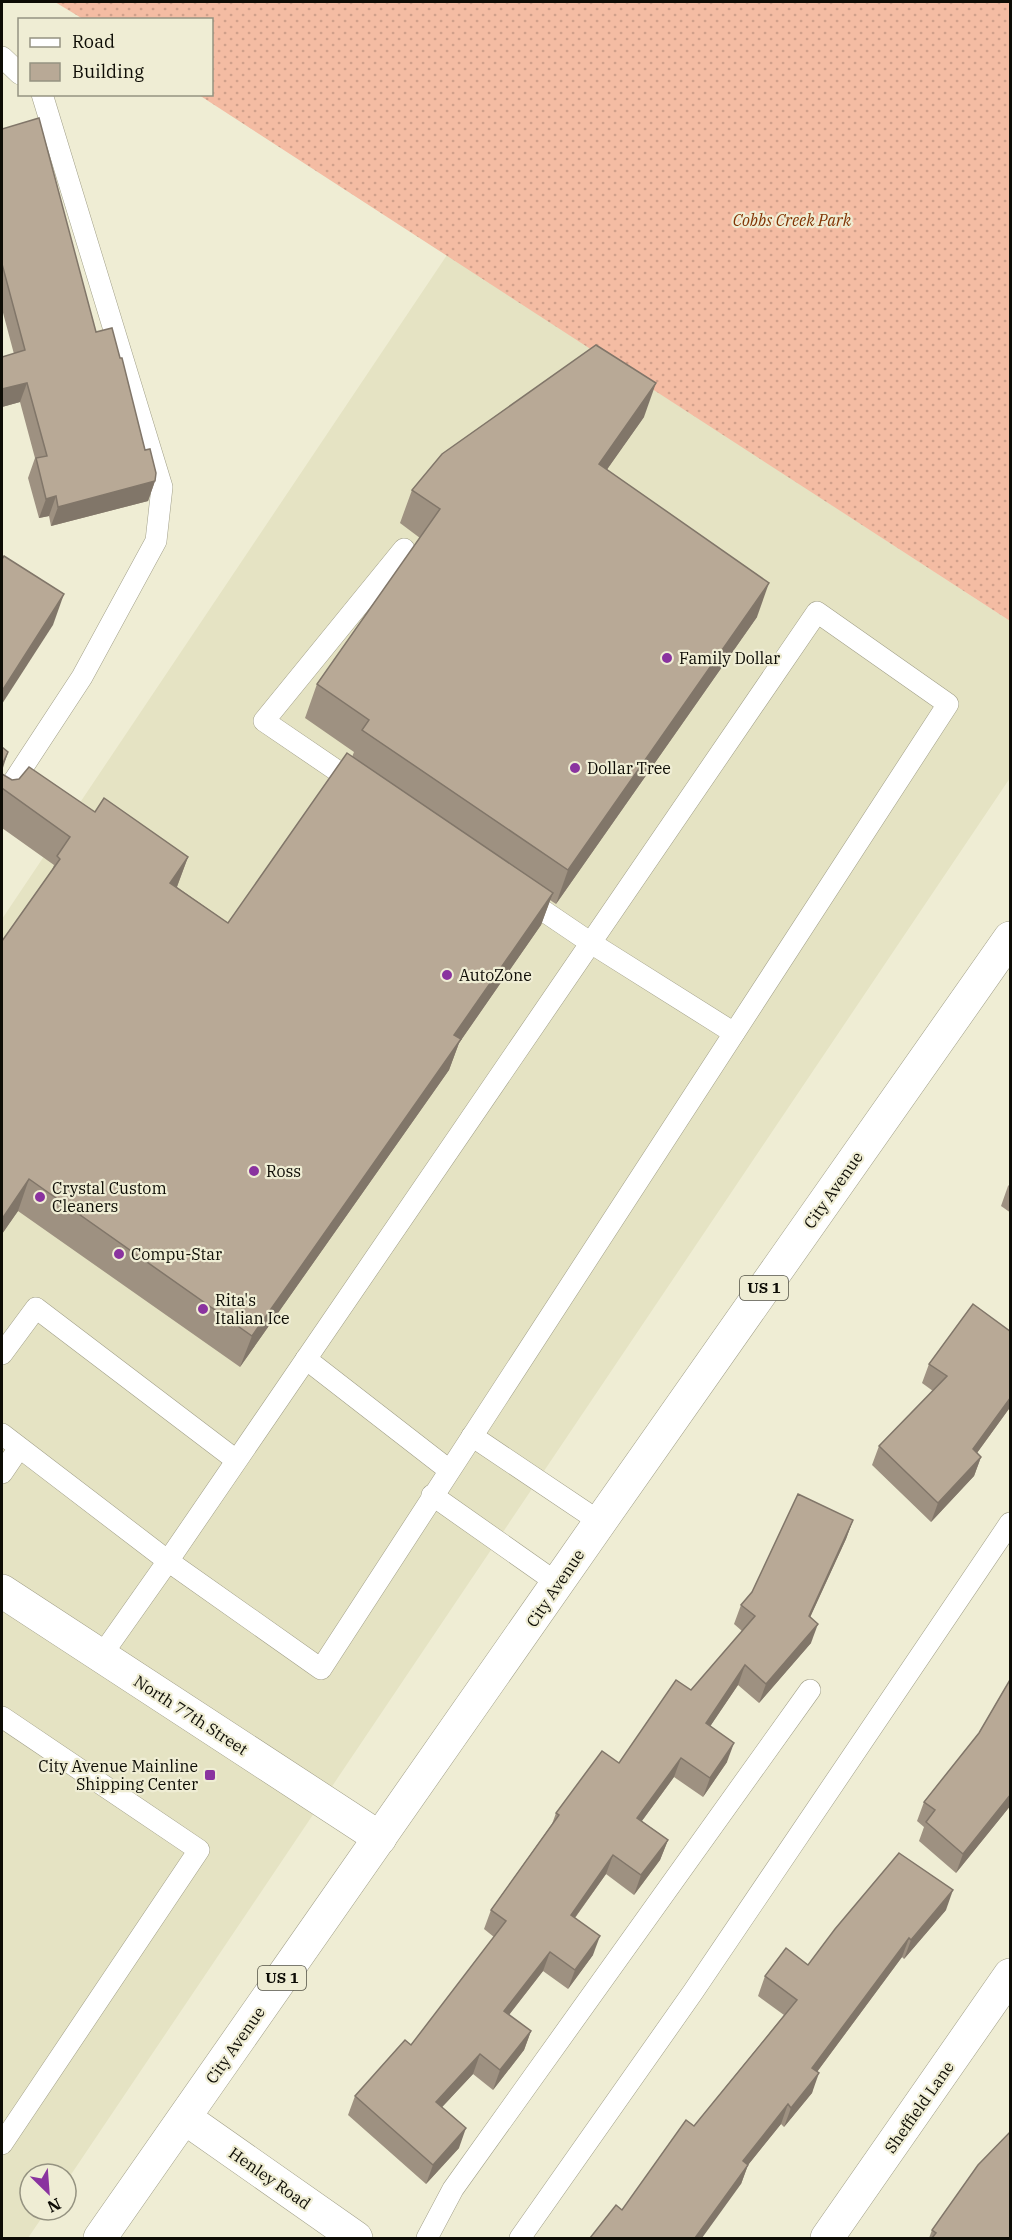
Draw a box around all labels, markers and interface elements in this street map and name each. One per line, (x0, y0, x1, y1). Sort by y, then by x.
legend (18, 18, 213, 96)
text: Road (72, 30, 115, 53)
text: Building (72, 60, 144, 83)
park label: Cobbs Creek Park (733, 210, 852, 230)
place label: Family Dollar (679, 648, 780, 668)
marker: Family Dollar (660, 651, 674, 665)
place label: Dollar Tree (587, 758, 671, 778)
marker: Dollar Tree (568, 761, 582, 775)
place label: AutoZone (459, 965, 532, 985)
marker: AutoZone (440, 968, 454, 982)
street label: City Avenue (799, 1148, 867, 1232)
place label: Ross (266, 1161, 301, 1181)
marker: Ross (247, 1164, 261, 1178)
place label: Crystal Custom Cleaners (52, 1178, 167, 1216)
marker: Crystal Custom Cleaners (33, 1190, 47, 1204)
place label: Compu-Star (131, 1244, 222, 1264)
marker: Compu-Star (112, 1247, 126, 1261)
road number: US 1 (740, 1276, 788, 1300)
place label: Rita's Italian Ice (215, 1290, 290, 1328)
marker: Rita's Italian Ice (196, 1302, 210, 1316)
street label: City Avenue (522, 1545, 588, 1631)
street label: North 77th Street (130, 1671, 252, 1759)
place label: City Avenue Mainline Shipping Center (38, 1756, 198, 1794)
marker: City Avenue Mainline Shipping Center (203, 1768, 217, 1782)
road number: US 1 (258, 1966, 306, 1990)
street label: City Avenue (201, 2003, 269, 2087)
street label: Sheffield Lane (880, 2057, 958, 2157)
street label: Henley Road (225, 2143, 315, 2214)
north arrow (18, 2162, 78, 2222)
text: N (44, 2194, 64, 2217)

